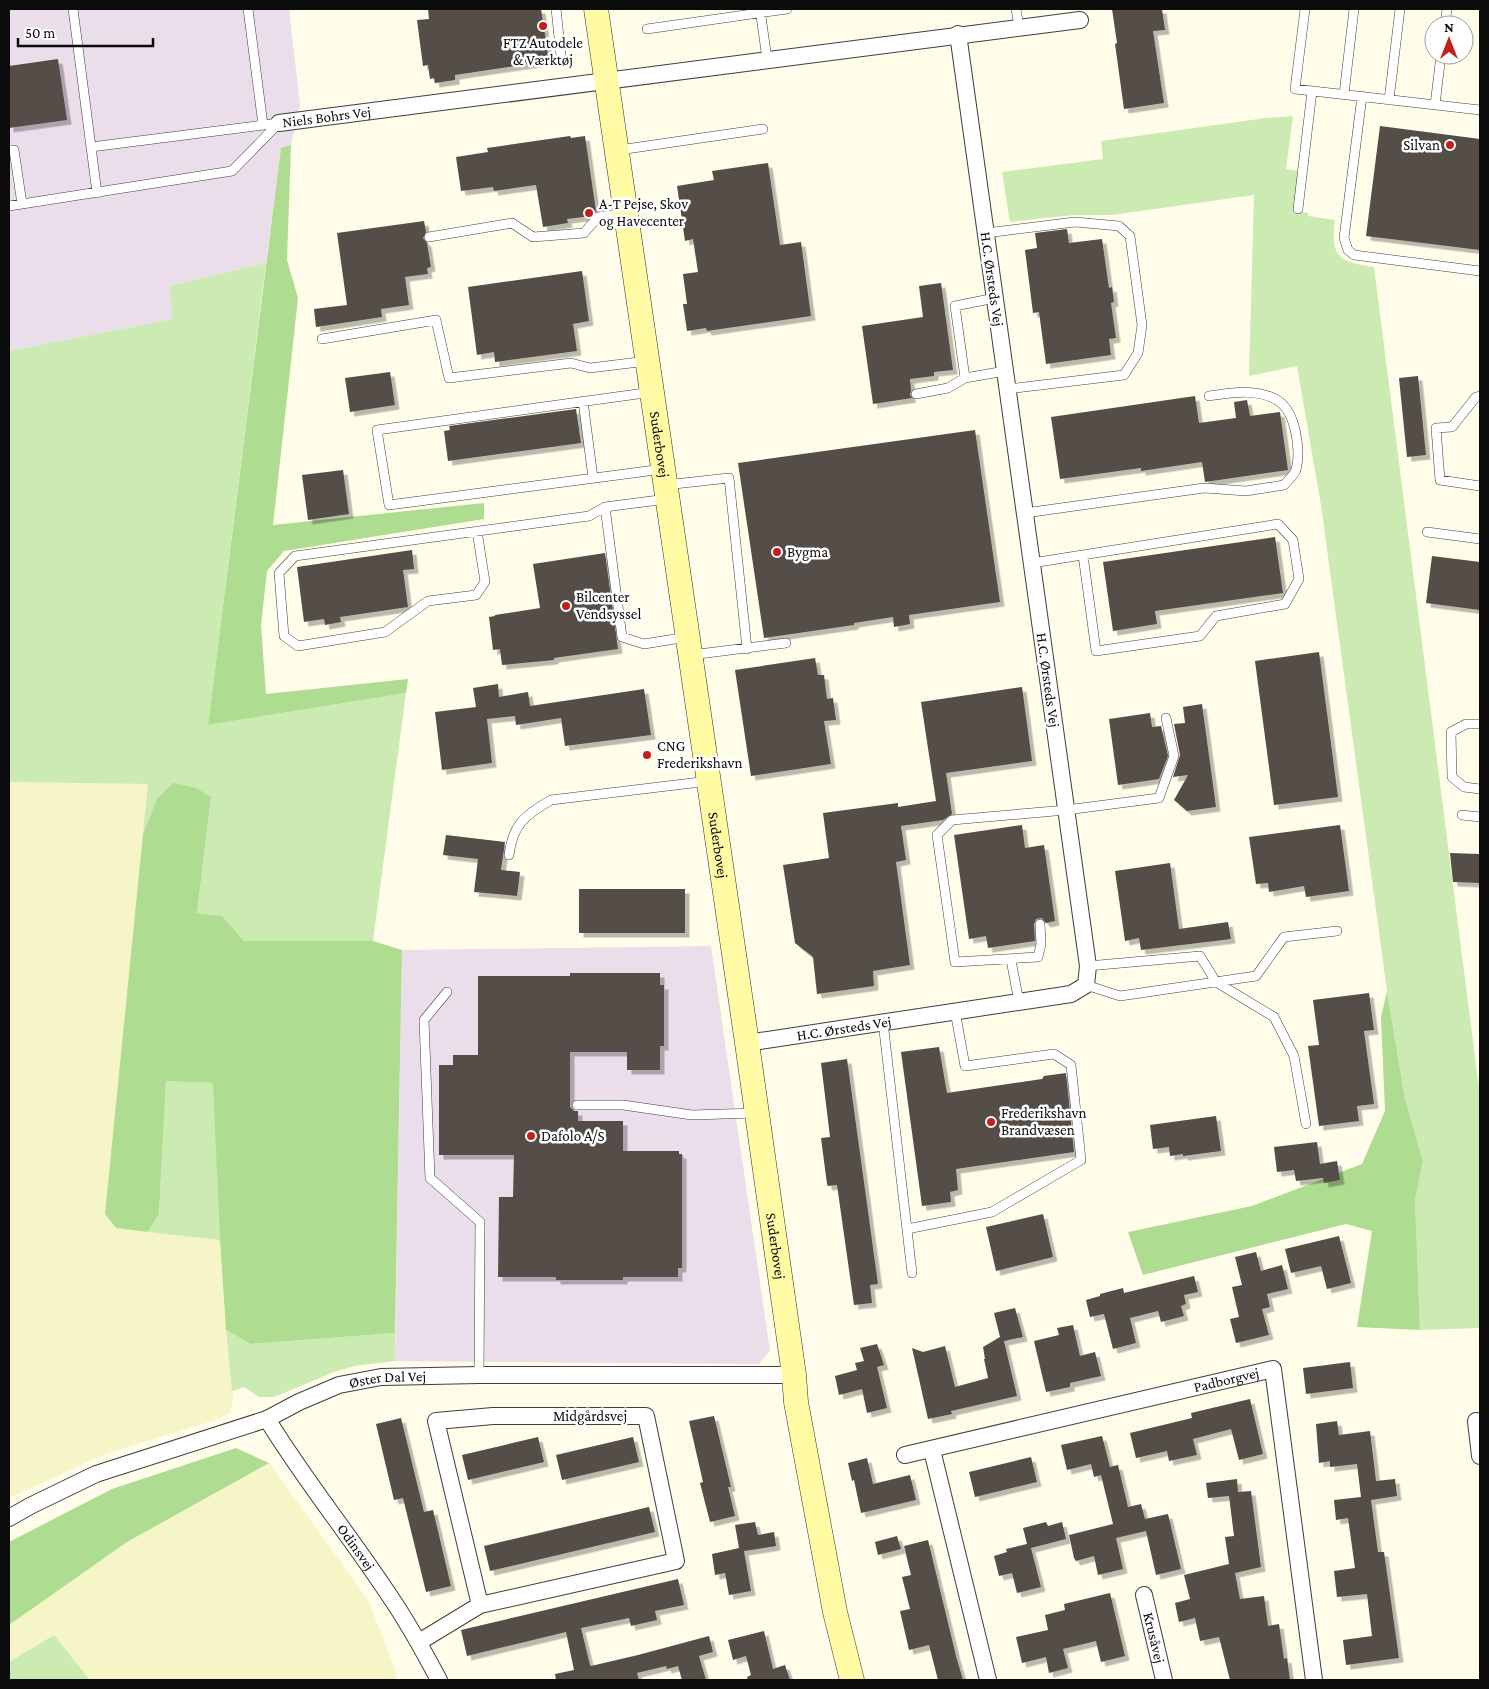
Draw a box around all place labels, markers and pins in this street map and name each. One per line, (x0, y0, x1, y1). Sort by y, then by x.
marker: FTZ Autodele & Værktøj (537, 20, 549, 32)
place label: FTZ Autodele & Værktøj (503, 35, 583, 69)
place label: Silvan (1403, 137, 1440, 153)
marker: Silvan (1444, 139, 1456, 151)
place label: A-T Pejse, Skov og Havecenter (599, 196, 688, 230)
marker: A-T Pejse, Skov og Havecenter (583, 207, 595, 219)
place label: Bygma (787, 544, 828, 561)
marker: Bygma (771, 546, 783, 558)
place label: Bilcenter Vendsyssel (576, 589, 641, 623)
marker: Bilcenter Vendsyssel (560, 600, 572, 612)
place label: CNG Frederikshavn (657, 738, 743, 771)
marker: CNG Frederikshavn (641, 749, 653, 761)
place label: Frederikshavn Brandvæsen (1001, 1105, 1087, 1138)
marker: Frederikshavn Brandvæsen (985, 1116, 997, 1128)
place label: Dafolo A/S (541, 1128, 604, 1144)
marker: Dafolo A/S (525, 1130, 537, 1142)

